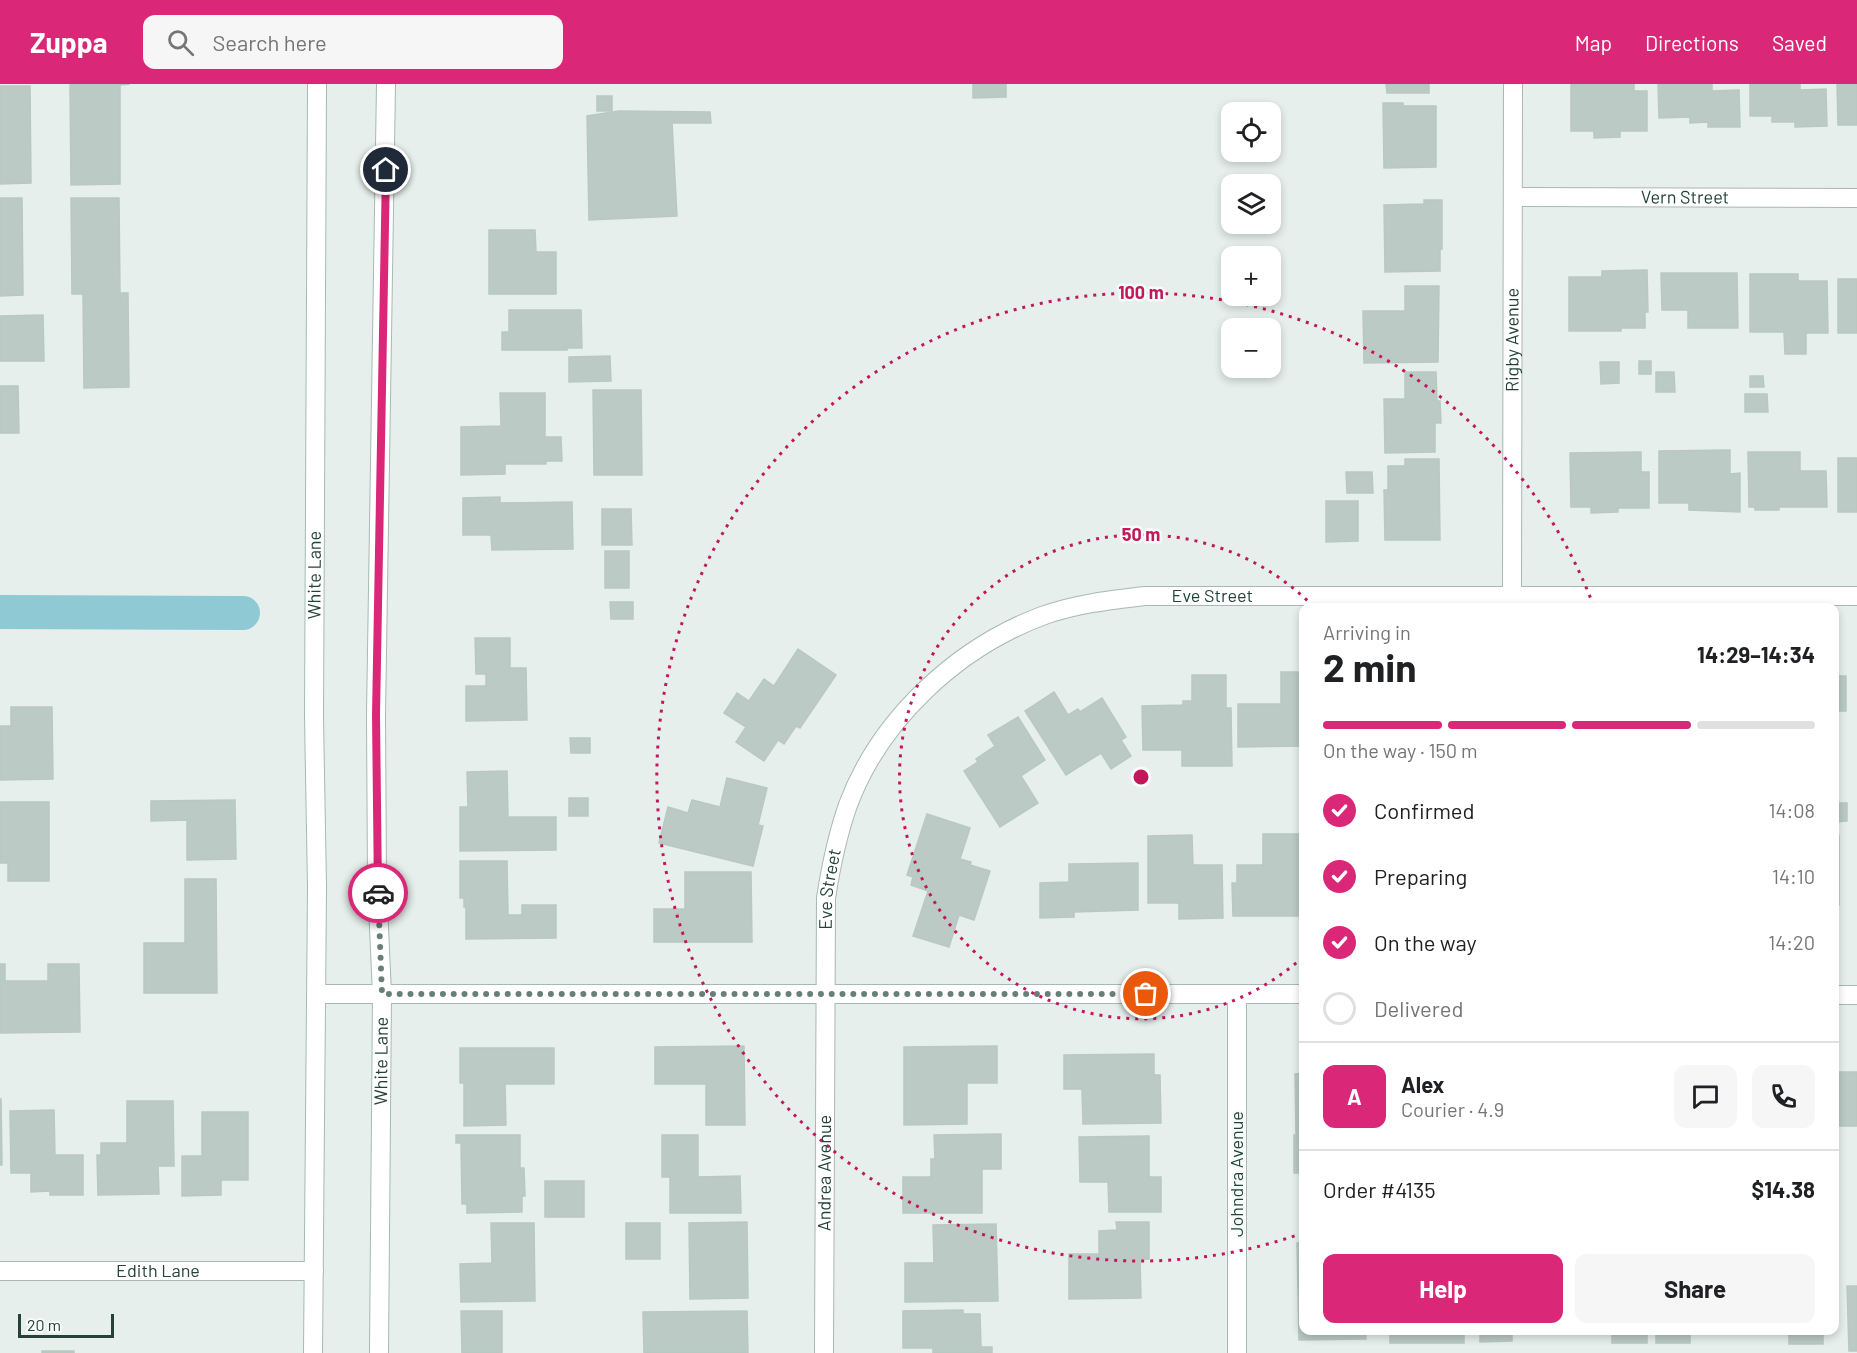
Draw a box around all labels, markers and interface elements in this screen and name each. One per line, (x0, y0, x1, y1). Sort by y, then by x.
search box (143, 15, 563, 69)
text: Zuppa (30, 25, 107, 59)
icon: search (164, 26, 197, 59)
text: Search here (212, 29, 327, 55)
text: Map (1575, 30, 1612, 55)
text: Directions (1645, 30, 1739, 55)
text: Saved (1772, 30, 1827, 55)
map controls (1221, 102, 1281, 378)
button: locate (1221, 102, 1281, 162)
pin (360, 144, 411, 195)
icon: home (369, 153, 402, 186)
button: layers (1221, 174, 1281, 234)
street label: Vern Street (1641, 185, 1729, 208)
button: + (1221, 246, 1281, 306)
text: 100 m (1118, 281, 1164, 303)
street label: Rigby Avenue (1500, 288, 1523, 392)
button: − (1221, 318, 1281, 378)
text: 50 m (1122, 523, 1160, 545)
street label: White Lane (302, 531, 325, 619)
street label: Eve Street (1172, 584, 1253, 606)
text: Arriving in (1323, 620, 1411, 644)
text: 14:29–14:34 (1697, 641, 1815, 667)
text: 2 min (1323, 643, 1416, 690)
text: On the way · 150 m (1323, 738, 1478, 762)
centre of rings (1131, 767, 1151, 787)
icon: check (1323, 794, 1356, 827)
text: Confirmed (1374, 797, 1474, 823)
text: 14:08 (1768, 798, 1815, 822)
street label: Eve Street (814, 846, 845, 930)
icon: check (1323, 860, 1356, 893)
courier (348, 863, 408, 923)
text: Preparing (1374, 863, 1467, 889)
text: 14:10 (1772, 864, 1815, 888)
icon: car (362, 877, 395, 910)
icon: check (1323, 926, 1356, 959)
text: On the way (1374, 929, 1477, 955)
text: 14:20 (1768, 930, 1815, 954)
pin (1120, 968, 1171, 1019)
icon: bag (1129, 977, 1162, 1010)
text: Delivered (1374, 995, 1463, 1021)
street label: White Lane (369, 1017, 392, 1105)
button: chat (1674, 1065, 1737, 1128)
button: phone (1752, 1065, 1815, 1128)
text: Alex (1401, 1071, 1444, 1097)
text: A (1347, 1083, 1362, 1109)
text: Courier · 4.9 (1401, 1097, 1504, 1121)
street label: Johndra Avenue (1225, 1111, 1247, 1237)
street label: Andrea Avenue (813, 1115, 835, 1231)
text: Order #4135 (1323, 1176, 1436, 1202)
text: $14.38 (1752, 1176, 1815, 1202)
button: Help (1323, 1254, 1563, 1323)
button: Share (1575, 1254, 1815, 1323)
street label: Edith Lane (116, 1259, 200, 1281)
scale bar (18, 1311, 114, 1338)
text: 20 m (27, 1315, 61, 1334)

